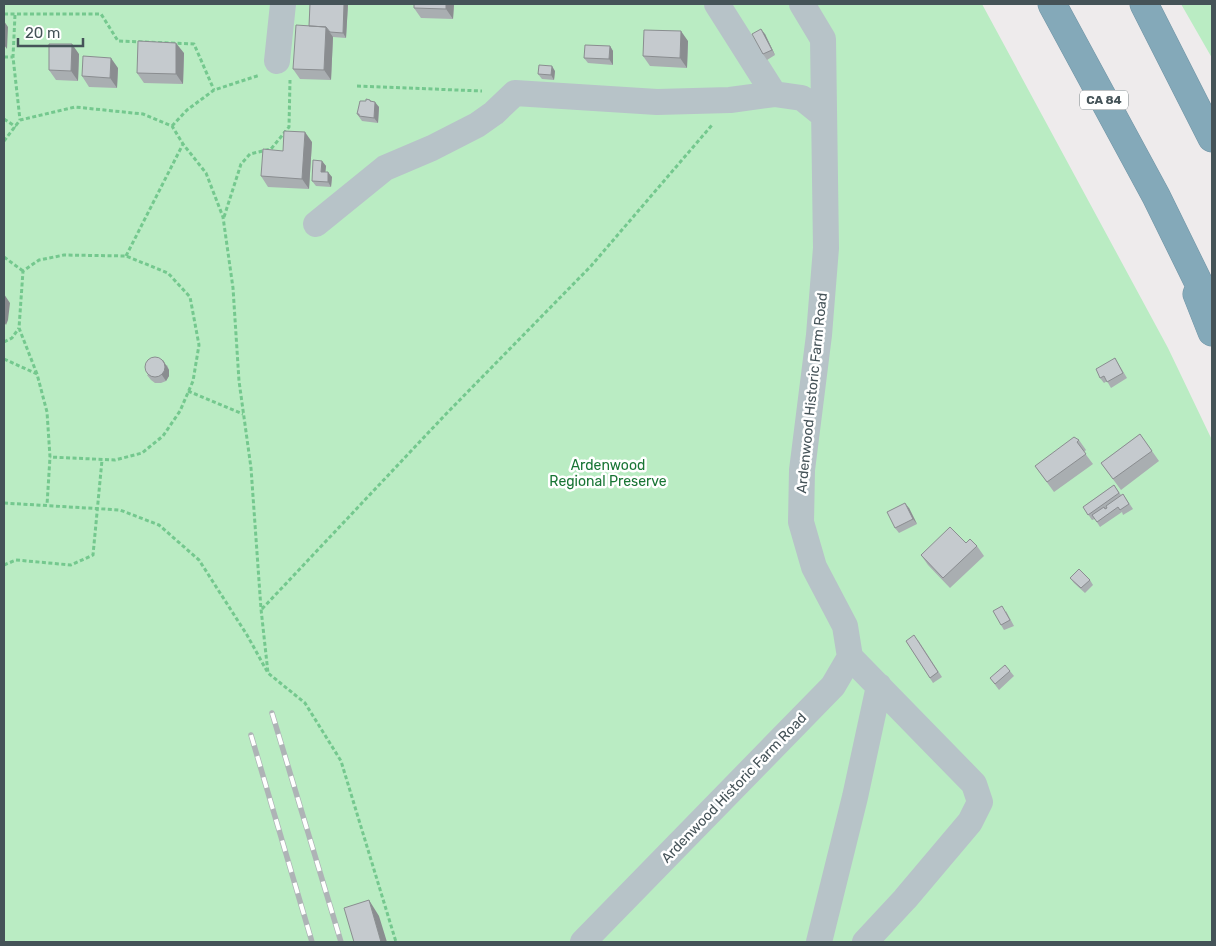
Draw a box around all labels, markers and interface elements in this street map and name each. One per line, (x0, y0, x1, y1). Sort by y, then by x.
scale bar (18, 15, 82, 47)
text: 20 m (25, 24, 60, 42)
road number: CA 84 (1080, 90, 1128, 110)
street label: Ardenwood Historic Farm Road (793, 292, 831, 494)
park label: Ardenwood Regional Preserve (549, 457, 667, 490)
street label: Ardenwood Historic Farm Road (658, 710, 810, 866)

